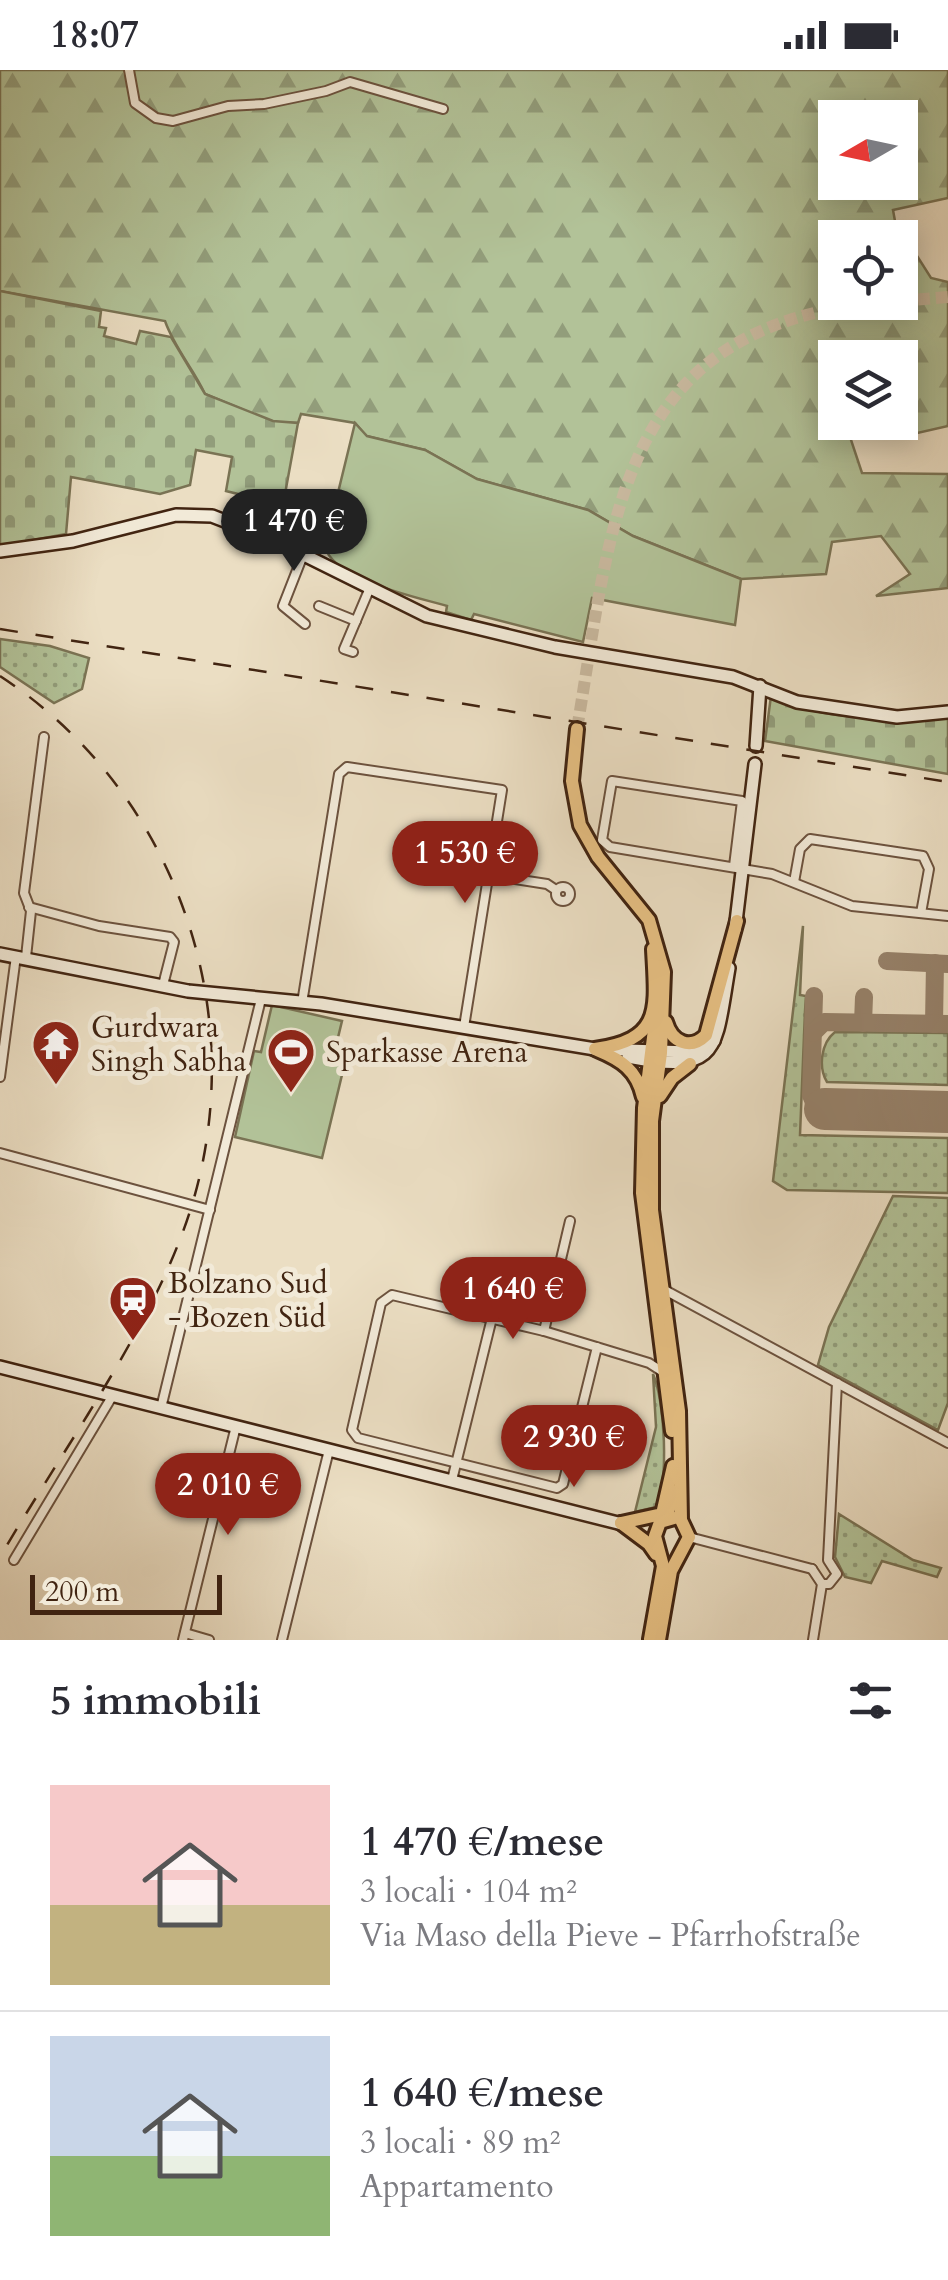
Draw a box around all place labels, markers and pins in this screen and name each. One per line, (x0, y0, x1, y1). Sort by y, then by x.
pin: 1 470 € (202, 489, 386, 574)
pin: 1 530 € (373, 821, 557, 906)
place label: Gurdwara Singh Sabha (91, 1007, 246, 1082)
temple icon: Gurdwara Singh Sabha (30, 1018, 82, 1086)
sports icon: Sparkasse Arena (265, 1026, 317, 1094)
place label: Sparkasse Arena (326, 1032, 528, 1073)
pin: 1 640 € (421, 1257, 605, 1342)
place label: Bolzano Sud - Bozen Süd (168, 1263, 327, 1338)
station icon: Bolzano Sud - Bozen Süd (107, 1274, 159, 1342)
pin: 2 930 € (482, 1405, 666, 1490)
pin: 2 010 € (136, 1453, 320, 1538)

